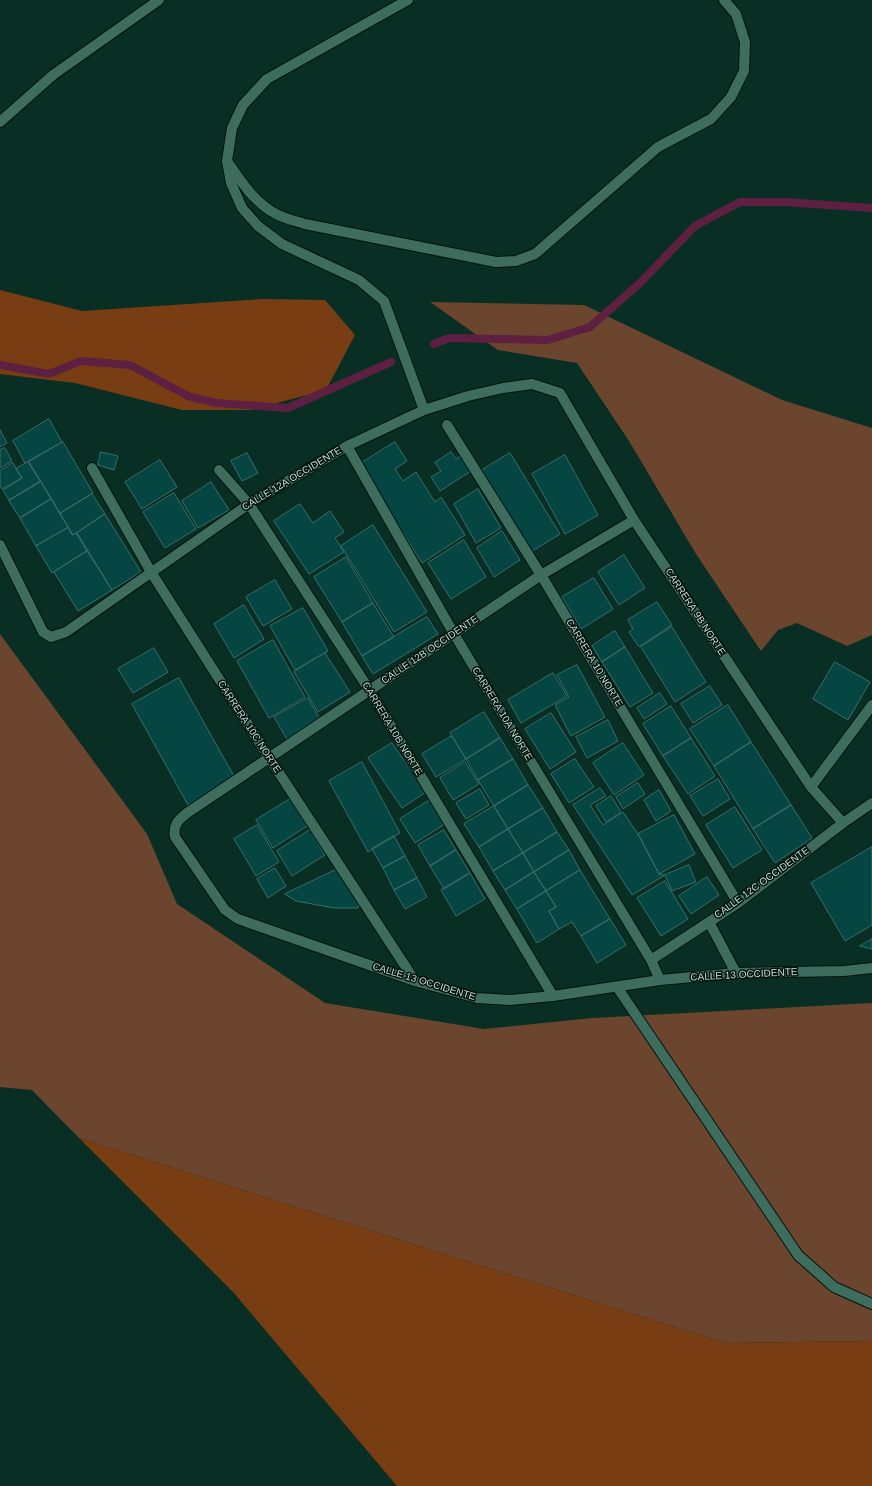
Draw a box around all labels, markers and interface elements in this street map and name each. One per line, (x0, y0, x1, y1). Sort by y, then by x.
street label: CALLE 12A OCCIDENTE (240, 445, 344, 513)
street label: CARRERA 9B NORTE (662, 566, 728, 658)
street label: CALLE 12B OCCIDENTE (379, 613, 481, 687)
street label: CARRERA 10 NORTE (563, 617, 625, 709)
street label: CARRERA 10A NORTE (469, 665, 535, 763)
street label: CARRERA 10C NORTE (215, 679, 283, 775)
street label: CARRERA 10B NORTE (359, 680, 425, 778)
street label: CALLE 12C OCCIDENTE (712, 845, 812, 921)
street label: CALLE 13 OCCIDENTE (371, 961, 477, 1003)
street label: CALLE 13 OCCIDENTE (690, 966, 798, 984)

